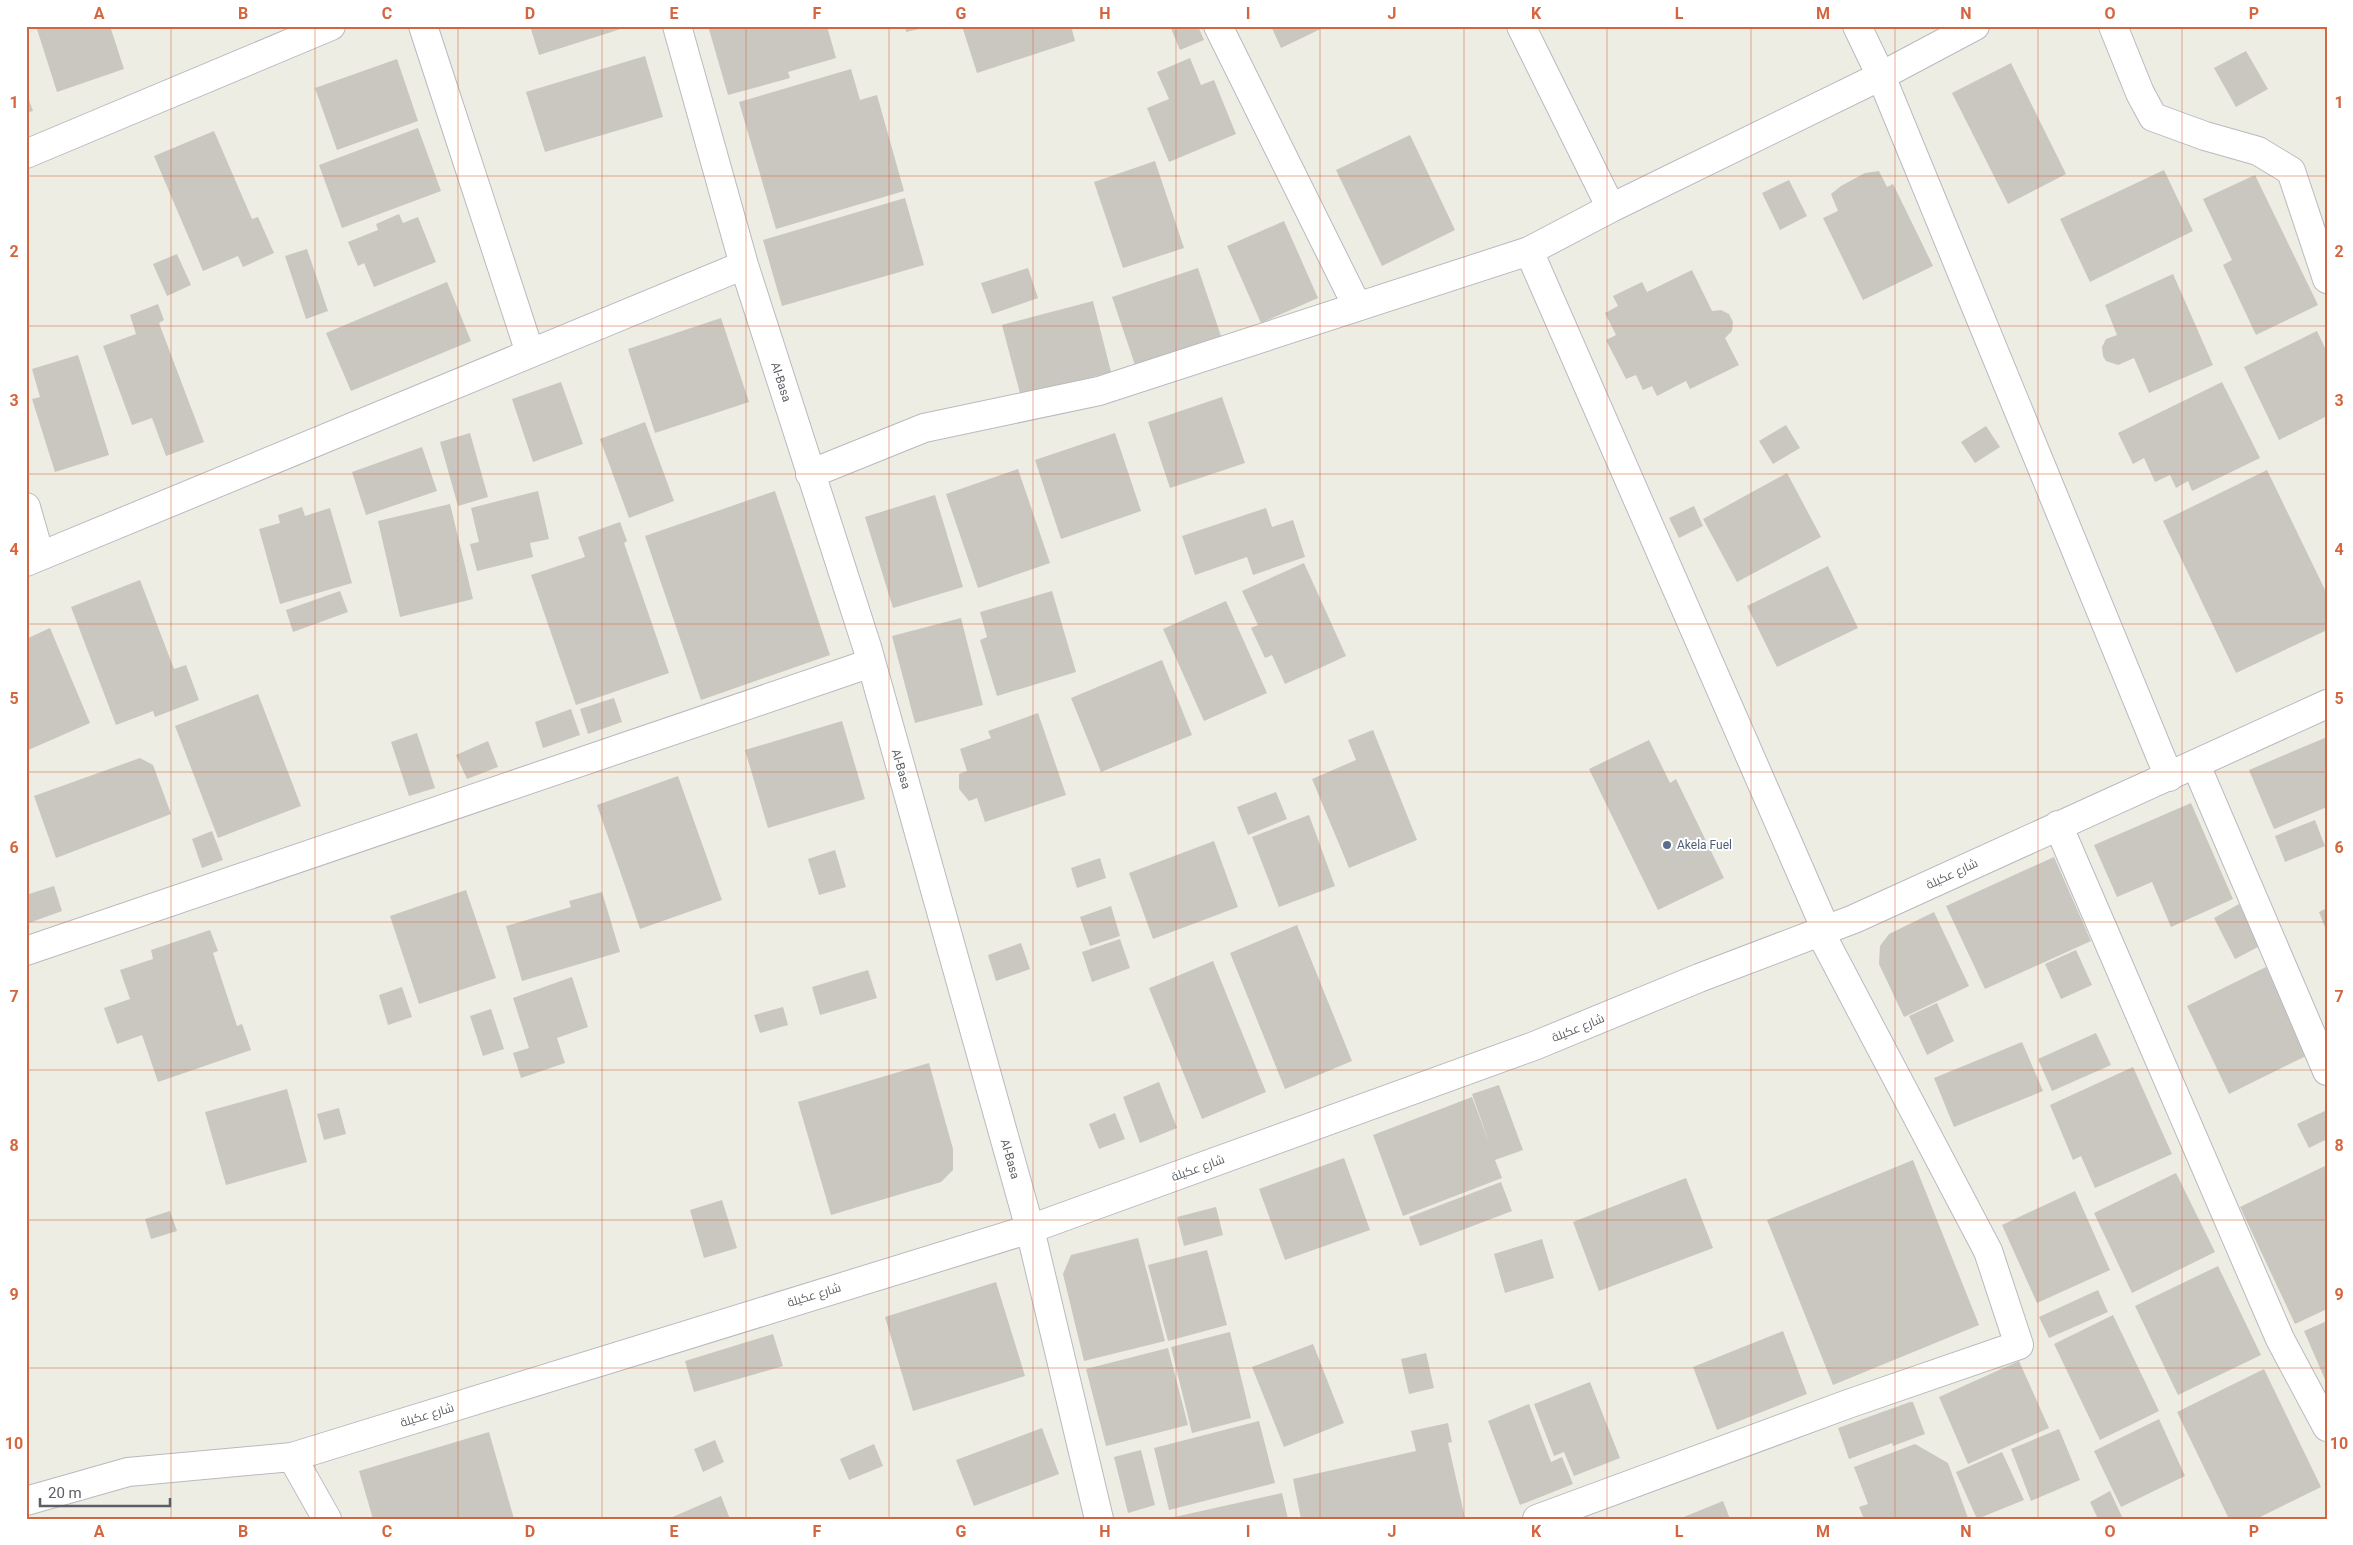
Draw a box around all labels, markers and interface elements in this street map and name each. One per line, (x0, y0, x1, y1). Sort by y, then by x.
text: A (94, 4, 105, 23)
text: B (238, 4, 248, 23)
text: C (382, 4, 392, 23)
text: D (525, 4, 535, 23)
text: E (670, 4, 679, 23)
text: F (813, 4, 822, 23)
text: G (956, 4, 967, 23)
text: H (1099, 4, 1111, 23)
text: I (1246, 4, 1250, 23)
text: J (1388, 4, 1396, 23)
text: K (1531, 4, 1542, 23)
text: L (1675, 4, 1684, 23)
text: M (1816, 4, 1830, 23)
text: N (1960, 4, 1972, 23)
text: O (2104, 4, 2116, 23)
text: P (2249, 4, 2259, 23)
text: 1 (9, 93, 19, 112)
text: 1 (2334, 93, 2344, 112)
text: 2 (9, 242, 19, 261)
text: 2 (2334, 242, 2344, 261)
street label: Al-Basa (768, 360, 794, 404)
text: 3 (9, 391, 19, 410)
text: 3 (2334, 391, 2344, 410)
text: 4 (9, 540, 19, 559)
text: 4 (2334, 540, 2344, 559)
text: 5 (9, 689, 19, 708)
text: 5 (2334, 689, 2344, 708)
street label: Al-Basa (889, 747, 913, 791)
text: 6 (9, 838, 19, 857)
place label: Akela Fuel (1677, 838, 1732, 852)
text: 6 (2334, 838, 2344, 857)
marker: Akela Fuel (1661, 839, 1673, 851)
street label: شارع عكيلة (1924, 856, 1981, 893)
text: 7 (9, 987, 19, 1006)
text: 7 (2334, 987, 2344, 1006)
street label: شارع عكيلة (1550, 1011, 1607, 1046)
text: 8 (9, 1136, 19, 1155)
text: 8 (2334, 1136, 2344, 1155)
street label: Al-Basa (998, 1137, 1022, 1181)
street label: شارع عكيلة (1170, 1152, 1227, 1185)
street label: شارع عكيلة (785, 1280, 843, 1311)
text: 9 (9, 1285, 19, 1304)
text: 9 (2334, 1285, 2344, 1304)
street label: شارع عكيلة (398, 1400, 456, 1431)
text: 10 (5, 1434, 23, 1453)
text: 10 (2330, 1434, 2348, 1453)
scale bar (40, 1475, 170, 1507)
text: 20 m (48, 1484, 82, 1502)
text: A (94, 1522, 105, 1541)
text: B (238, 1522, 248, 1541)
text: C (382, 1522, 392, 1541)
text: D (525, 1522, 535, 1541)
text: E (670, 1522, 679, 1541)
text: F (813, 1522, 822, 1541)
text: G (956, 1522, 967, 1541)
text: H (1099, 1522, 1111, 1541)
text: I (1246, 1522, 1250, 1541)
text: J (1388, 1522, 1396, 1541)
text: K (1531, 1522, 1542, 1541)
text: L (1675, 1522, 1684, 1541)
text: M (1816, 1522, 1830, 1541)
text: N (1960, 1522, 1972, 1541)
text: O (2104, 1522, 2116, 1541)
text: P (2249, 1522, 2259, 1541)

